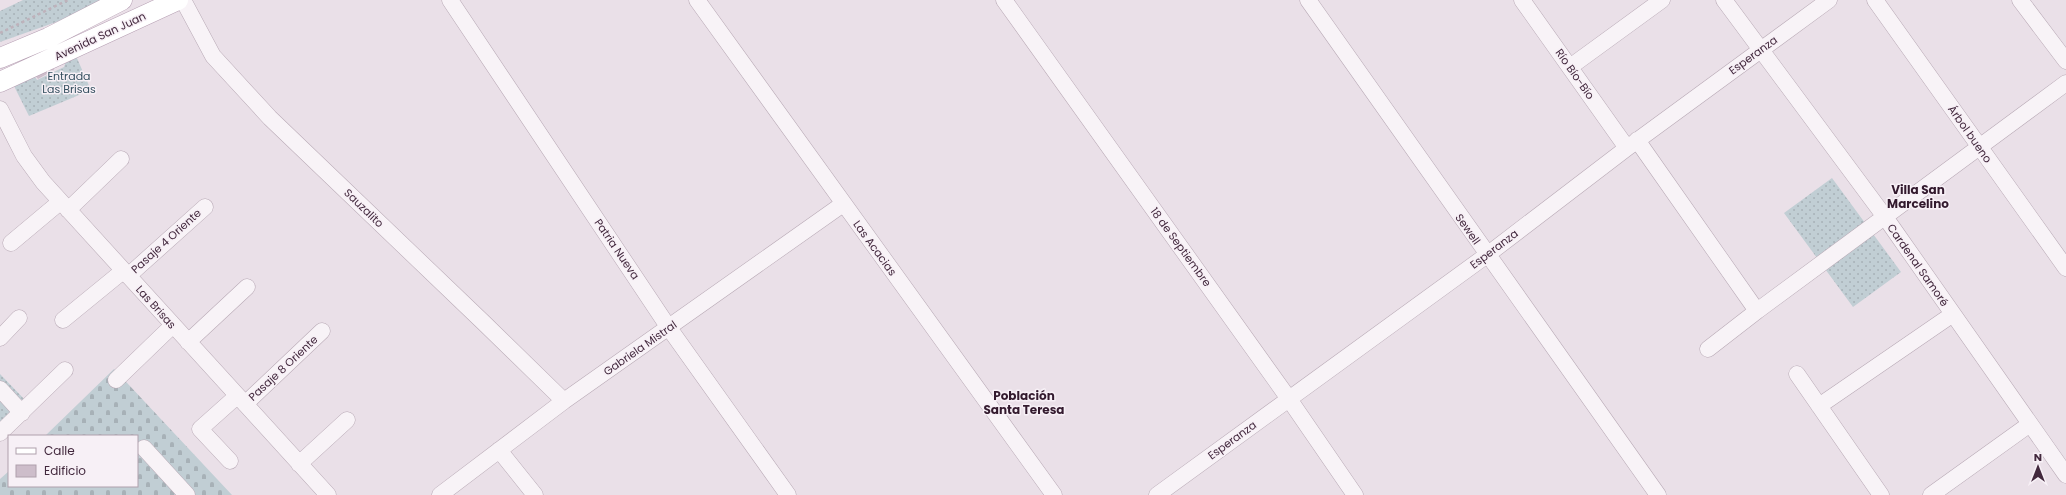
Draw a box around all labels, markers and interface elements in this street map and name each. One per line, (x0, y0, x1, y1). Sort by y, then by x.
street label: Avenida San Juan (52, 8, 148, 64)
street label: Esperanza (1725, 32, 1781, 78)
street label: Río Bío-Bío (1552, 45, 1598, 103)
park label: Entrada Las Brisas (42, 68, 96, 97)
street label: Árbol bueno (1944, 102, 1996, 166)
district label: Villa San Marcelino (1887, 181, 1949, 212)
street label: Sauzalito (341, 185, 387, 231)
street label: 18 de Septiembre (1147, 204, 1215, 290)
street label: Pasaje 4 Oriente (127, 205, 205, 277)
street label: Sewell (1452, 210, 1484, 248)
street label: Patria Nueva (591, 215, 643, 283)
street label: Las Acacias (849, 217, 901, 279)
street label: Cardenal Samoré (1883, 220, 1953, 310)
street label: Esperanza (1467, 226, 1521, 272)
street label: Las Brisas (132, 282, 180, 332)
street label: Gabriela Mistral (600, 317, 680, 379)
street label: Pasaje 8 Oriente (245, 332, 321, 404)
district label: Población Santa Teresa (983, 387, 1065, 418)
street label: Esperanza (1204, 417, 1260, 463)
legend (8, 435, 138, 487)
text: Calle (44, 442, 75, 459)
north arrow (2018, 447, 2058, 487)
text: N (2034, 449, 2042, 465)
text: Edificio (44, 462, 86, 479)

